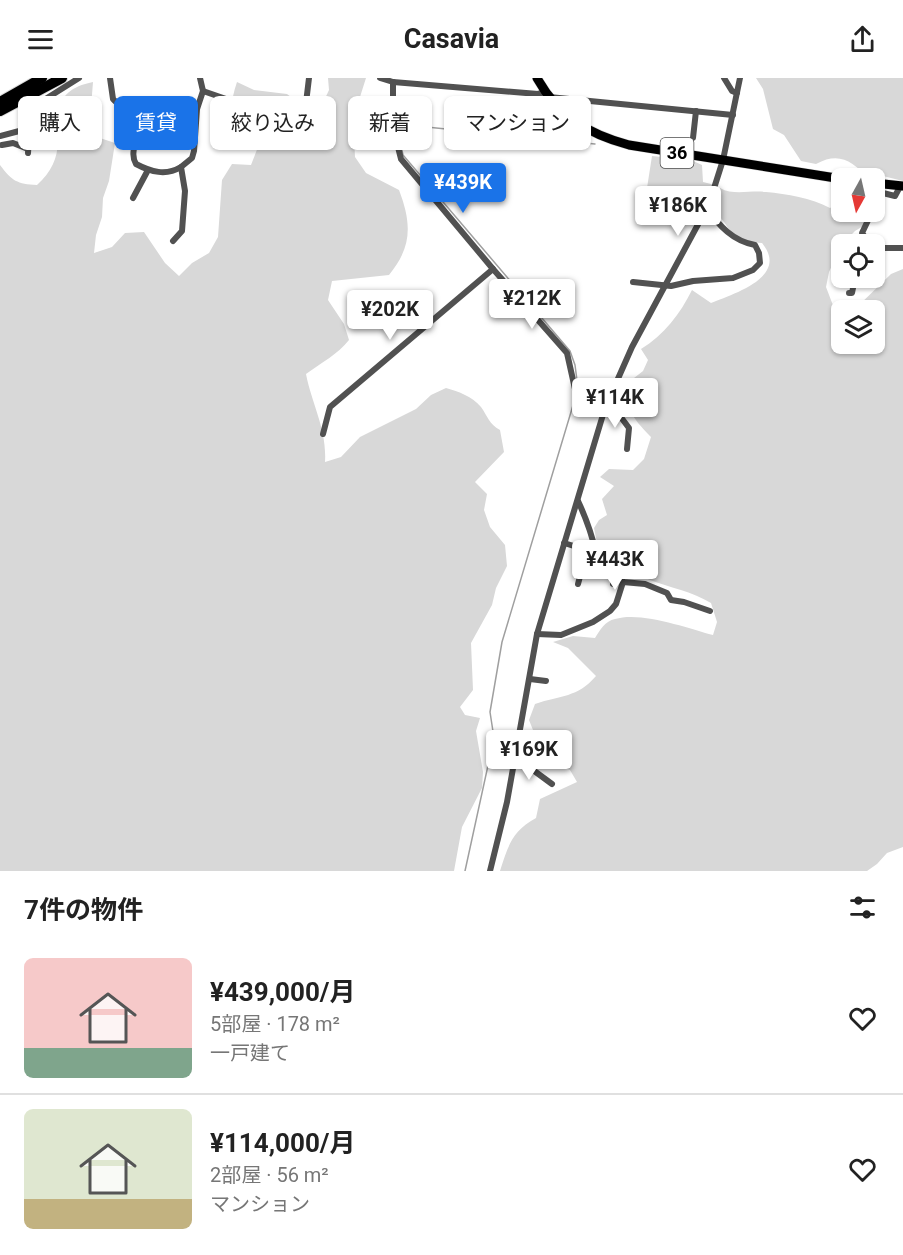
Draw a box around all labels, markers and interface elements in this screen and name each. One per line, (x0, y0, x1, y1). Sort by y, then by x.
icon: menu (24, 23, 57, 56)
text: Casavia (404, 23, 499, 55)
icon: share (846, 23, 879, 56)
chip: 購入 (18, 96, 102, 150)
chip: 賃貸 (114, 96, 198, 150)
chip: 絞り込み (210, 96, 336, 150)
chip: 新着 (348, 96, 432, 150)
chip: マンション (444, 96, 591, 150)
road number: 36 (660, 138, 694, 168)
pin: ¥439K (421, 163, 505, 214)
north arrow (831, 168, 885, 222)
map controls (831, 168, 885, 354)
text: ¥439K (434, 170, 492, 194)
pin: ¥186K (636, 186, 720, 237)
text: ¥186K (649, 193, 707, 217)
button: locate (831, 234, 885, 288)
pin: ¥212K (490, 279, 574, 330)
text: ¥212K (503, 286, 561, 310)
pin: ¥202K (348, 290, 432, 341)
text: ¥202K (361, 297, 419, 321)
button: layers (831, 300, 885, 354)
pin: ¥114K (573, 378, 657, 429)
text: ¥114K (586, 385, 644, 409)
pin: ¥443K (573, 540, 657, 591)
text: ¥443K (586, 547, 644, 571)
pin: ¥169K (487, 730, 571, 781)
text: ¥169K (500, 737, 558, 761)
icon: filters (846, 891, 879, 924)
text: 7件の物件 (24, 895, 143, 925)
text: ¥439,000/月 (210, 977, 356, 1007)
icon: home (72, 982, 144, 1054)
icon: heart (846, 1002, 879, 1035)
text: 5部屋 · 178 m² (210, 1012, 340, 1036)
text: 一戸建て (210, 1041, 290, 1065)
text: ¥114,000/月 (210, 1128, 356, 1158)
icon: home (72, 1133, 144, 1205)
icon: heart (846, 1153, 879, 1186)
text: 2部屋 · 56 m² (210, 1163, 329, 1187)
text: マンション (210, 1192, 310, 1216)

